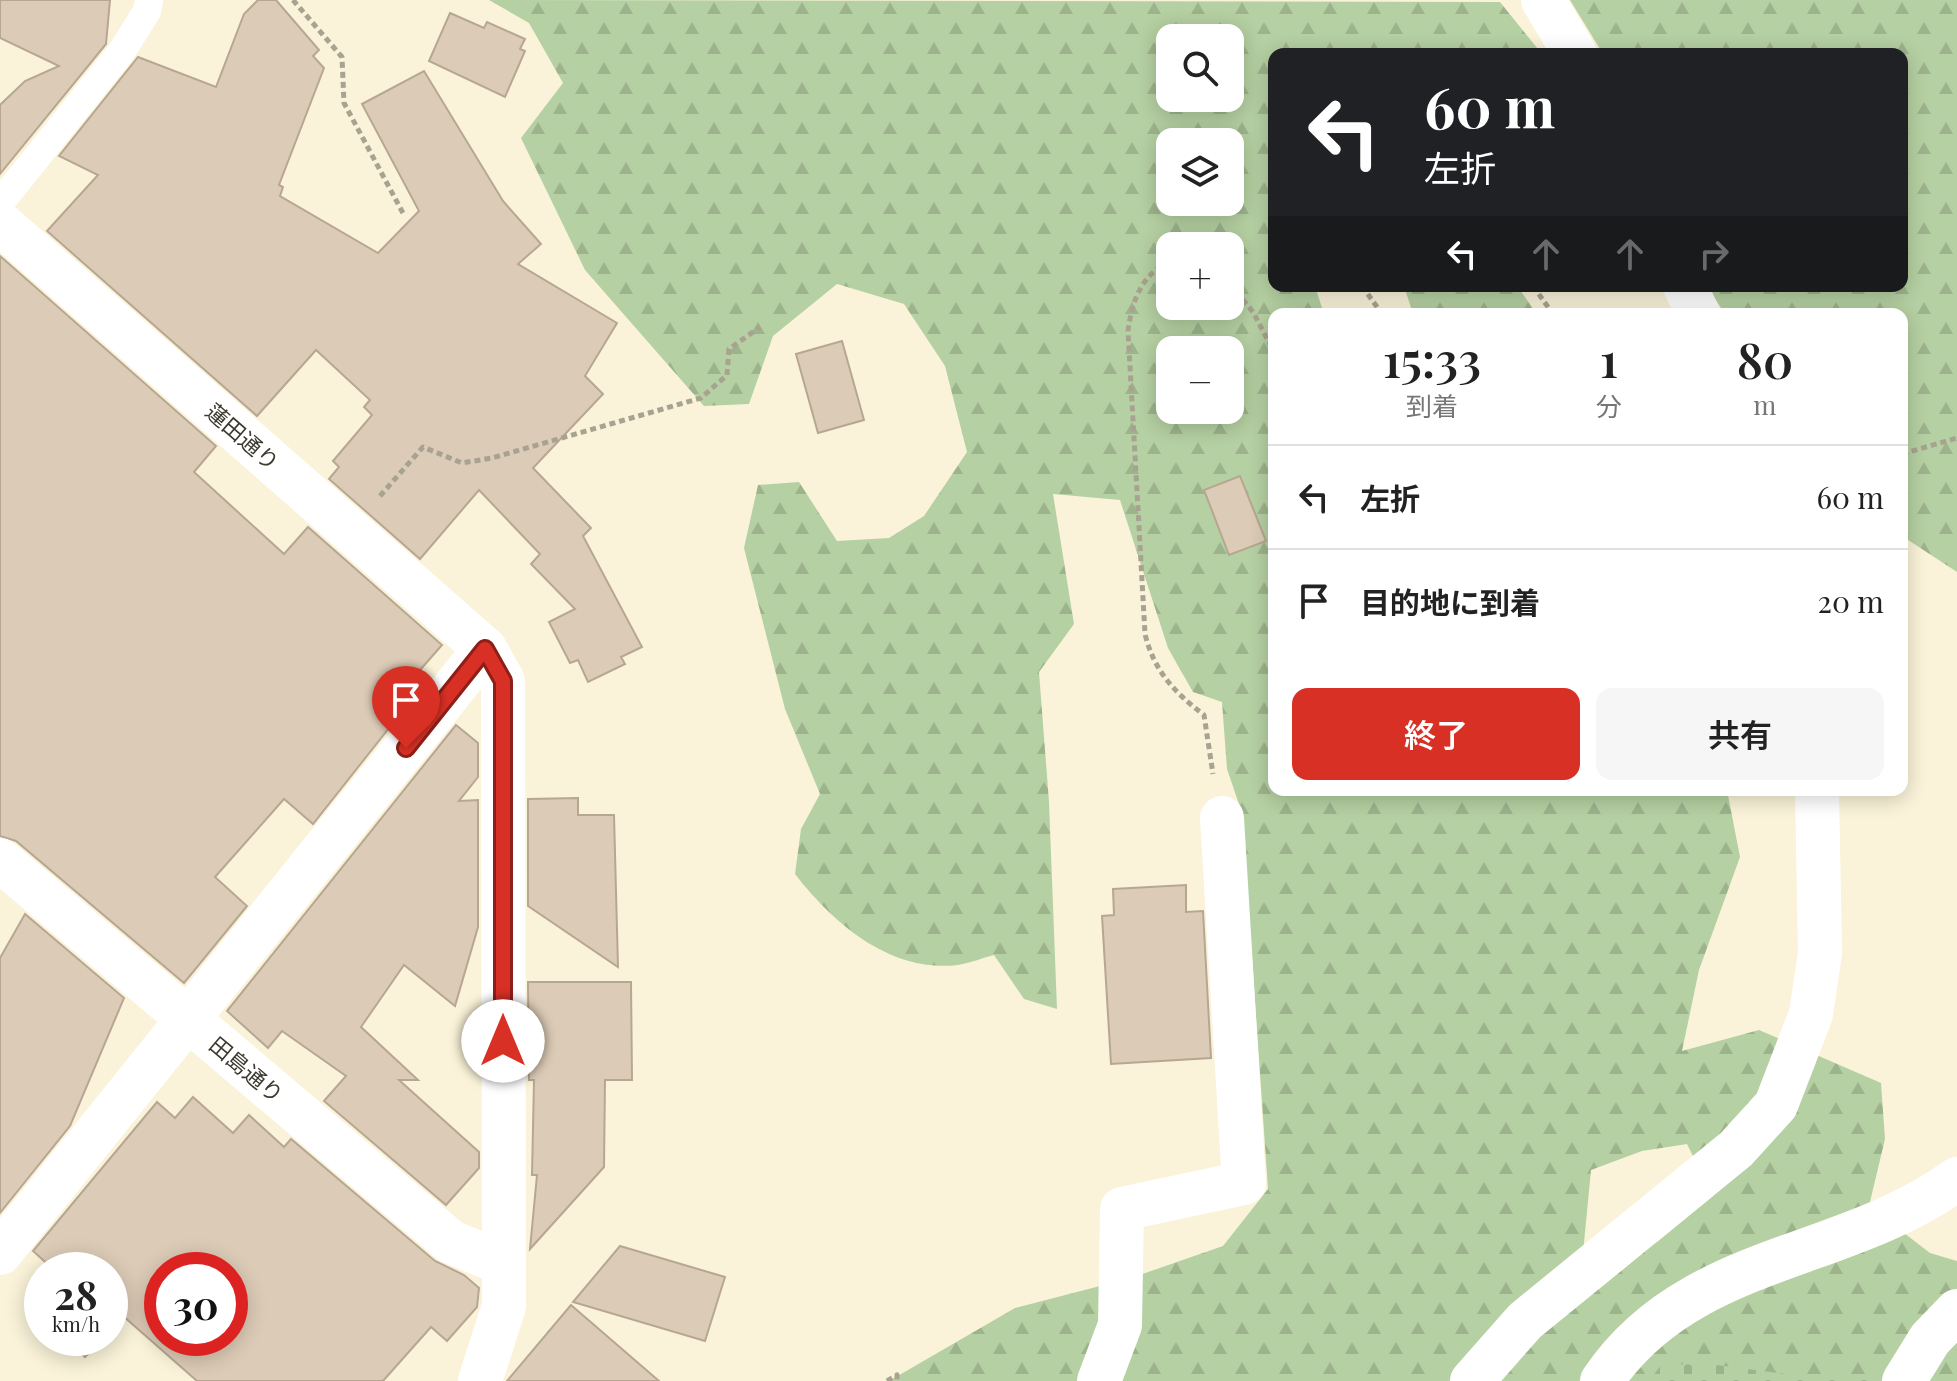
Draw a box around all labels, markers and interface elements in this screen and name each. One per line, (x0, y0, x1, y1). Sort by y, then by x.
map controls (1156, 24, 1244, 424)
button: search (1156, 24, 1244, 112)
text: 60 m (1424, 68, 1555, 143)
icon: left (1292, 80, 1396, 184)
button: layers (1156, 128, 1244, 216)
text: 左折 (1424, 143, 1496, 191)
button: + (1156, 232, 1244, 320)
icon: left (1440, 232, 1484, 276)
icon: ahead (1524, 232, 1568, 276)
icon: ahead (1608, 232, 1652, 276)
icon: right (1692, 232, 1736, 276)
text: 15:33 (1383, 326, 1481, 390)
text: 1 (1600, 326, 1618, 390)
text: 80 (1737, 327, 1793, 391)
button: − (1156, 336, 1244, 424)
text: m (1753, 387, 1776, 422)
text: 到着 (1406, 388, 1458, 423)
text: 分 (1596, 388, 1622, 423)
street label: 蓮田通り (200, 396, 286, 476)
icon: left (1292, 475, 1336, 519)
text: 60 m (1816, 477, 1884, 517)
text: 左折 (1360, 478, 1420, 518)
icon: arrive (1292, 579, 1336, 623)
text: 20 m (1818, 581, 1884, 621)
text: 目的地に到着 (1360, 582, 1540, 622)
pin (372, 666, 440, 748)
icon: arrive (384, 678, 428, 722)
button: 終了 (1292, 688, 1580, 780)
button: 共有 (1596, 688, 1884, 780)
position arrow (461, 999, 545, 1083)
street label: 田島通り (204, 1029, 290, 1109)
speed limit sign: 30 (144, 1252, 248, 1356)
text: 28 (54, 1267, 98, 1320)
text: km/h (52, 1310, 100, 1337)

